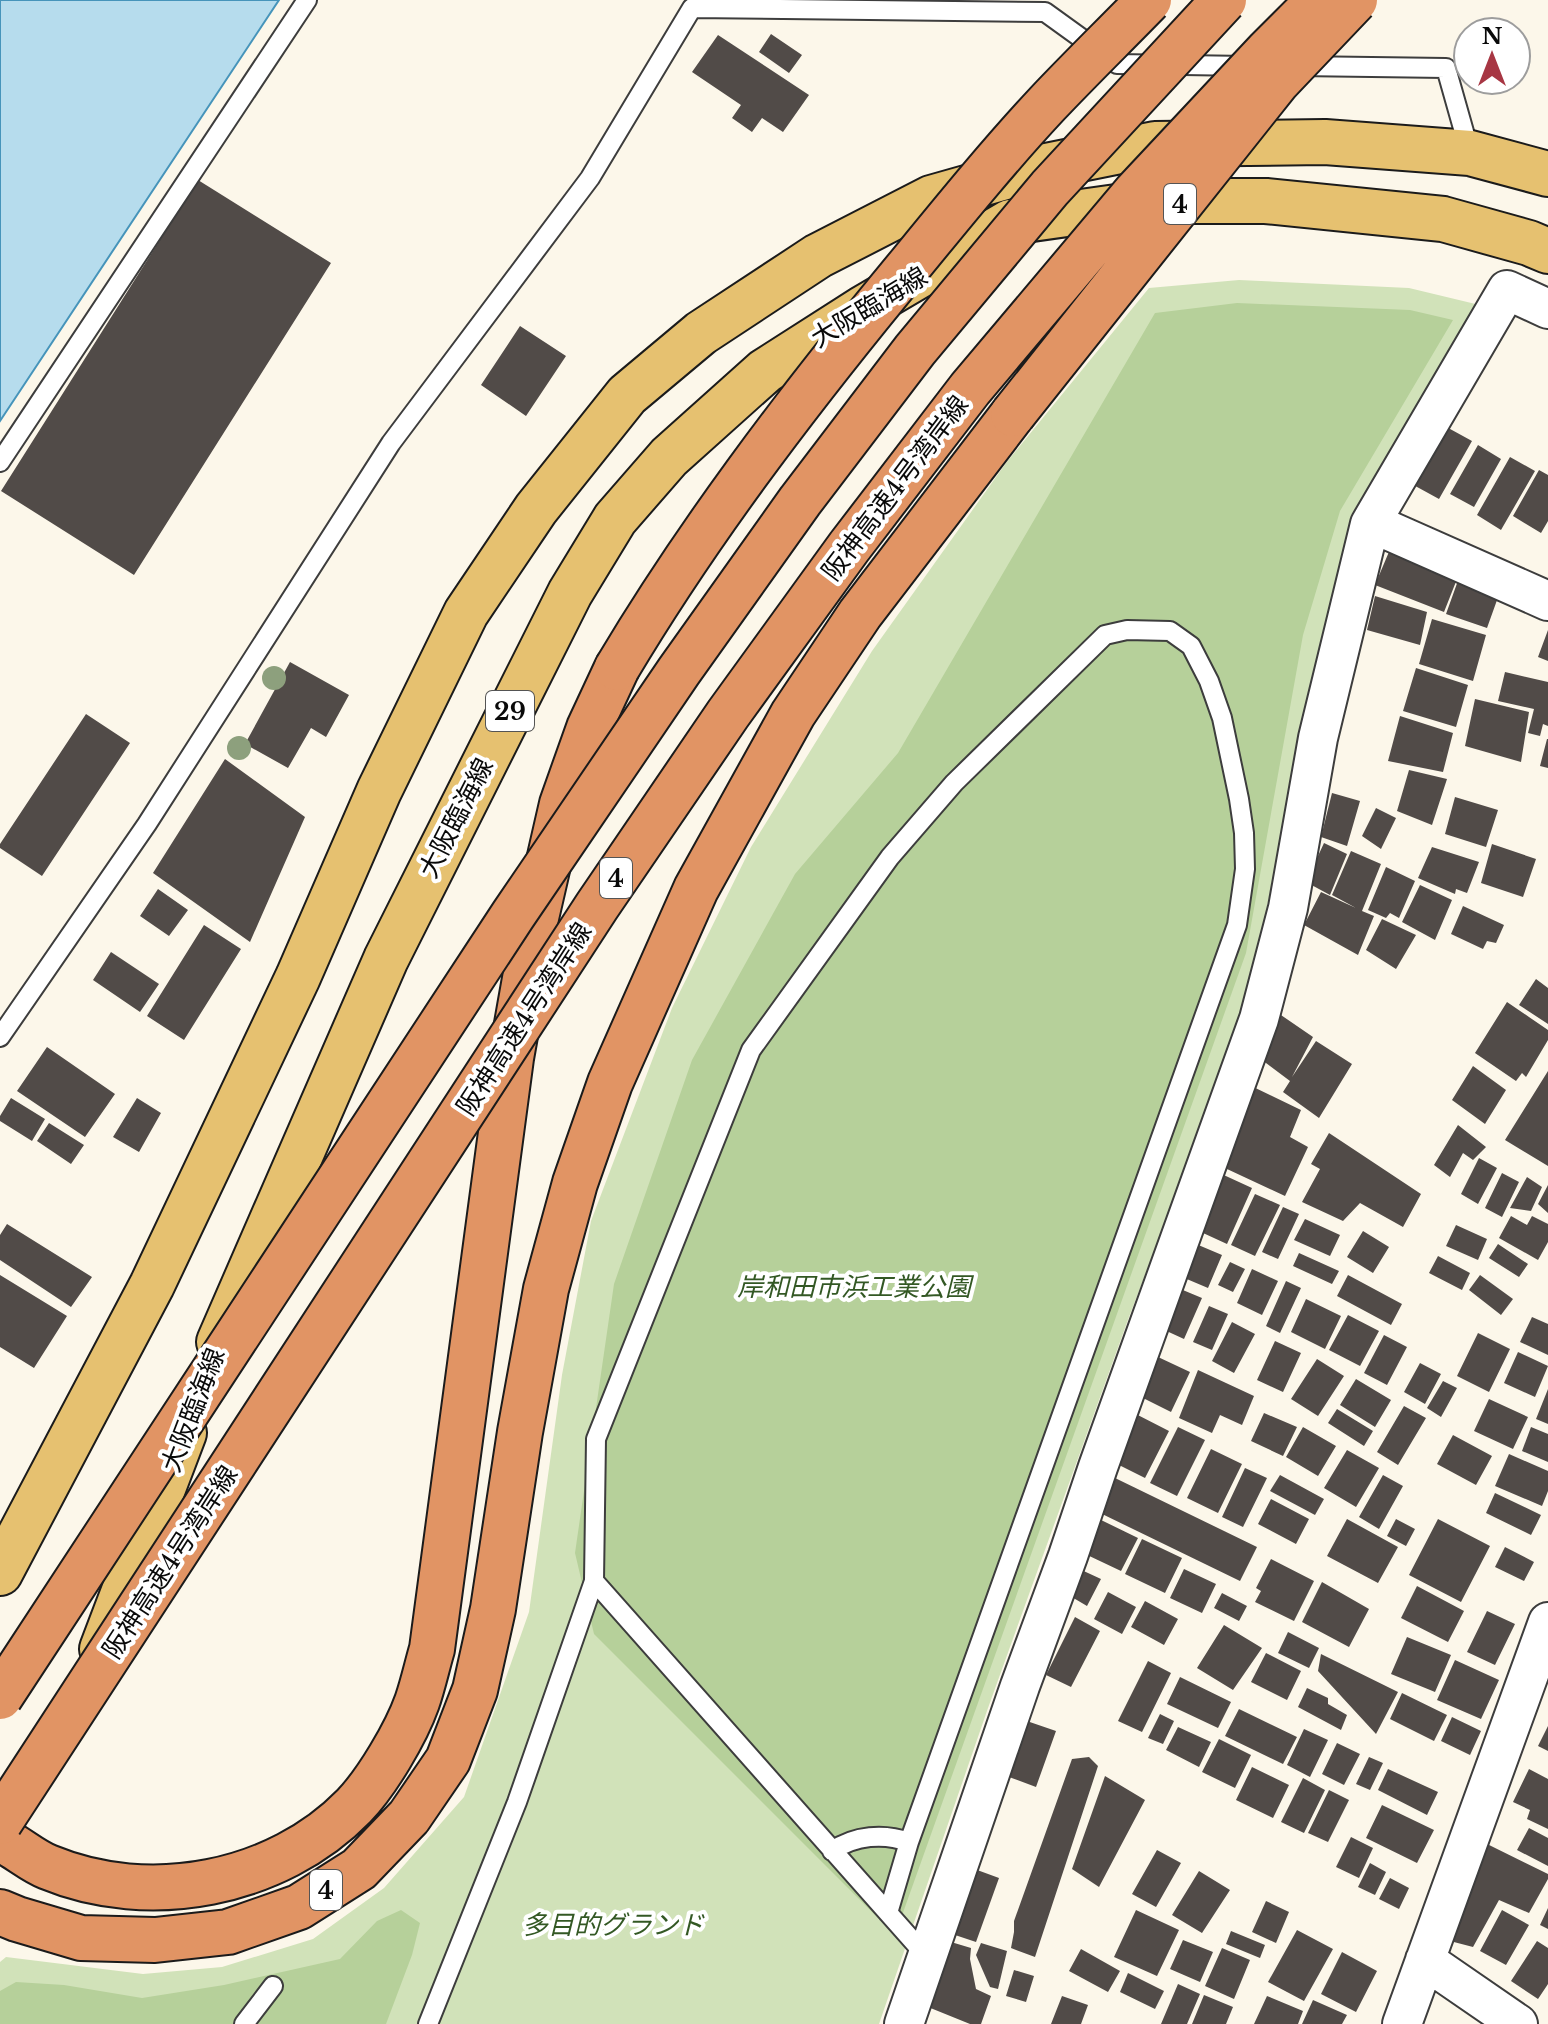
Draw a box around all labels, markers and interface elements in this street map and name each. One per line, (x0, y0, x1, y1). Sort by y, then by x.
north arrow (1452, 16, 1532, 96)
text: N (1482, 23, 1503, 50)
road number: 4 (1164, 184, 1196, 224)
street label: 大阪臨海線 (805, 260, 933, 354)
street label: 阪神高速4号湾岸線 (815, 389, 975, 587)
road number: 29 (486, 691, 534, 731)
street label: 大阪臨海線 (412, 753, 500, 883)
road number: 4 (600, 858, 632, 898)
street label: 阪神高速4号湾岸線 (450, 917, 598, 1121)
park label: 岸和田市浜工業公園 (737, 1271, 975, 1303)
street label: 大阪臨海線 (155, 1344, 231, 1476)
street label: 阪神高速4号湾岸線 (96, 1460, 244, 1664)
road number: 4 (310, 1870, 342, 1910)
park label: 多目的グランド (522, 1909, 705, 1941)

